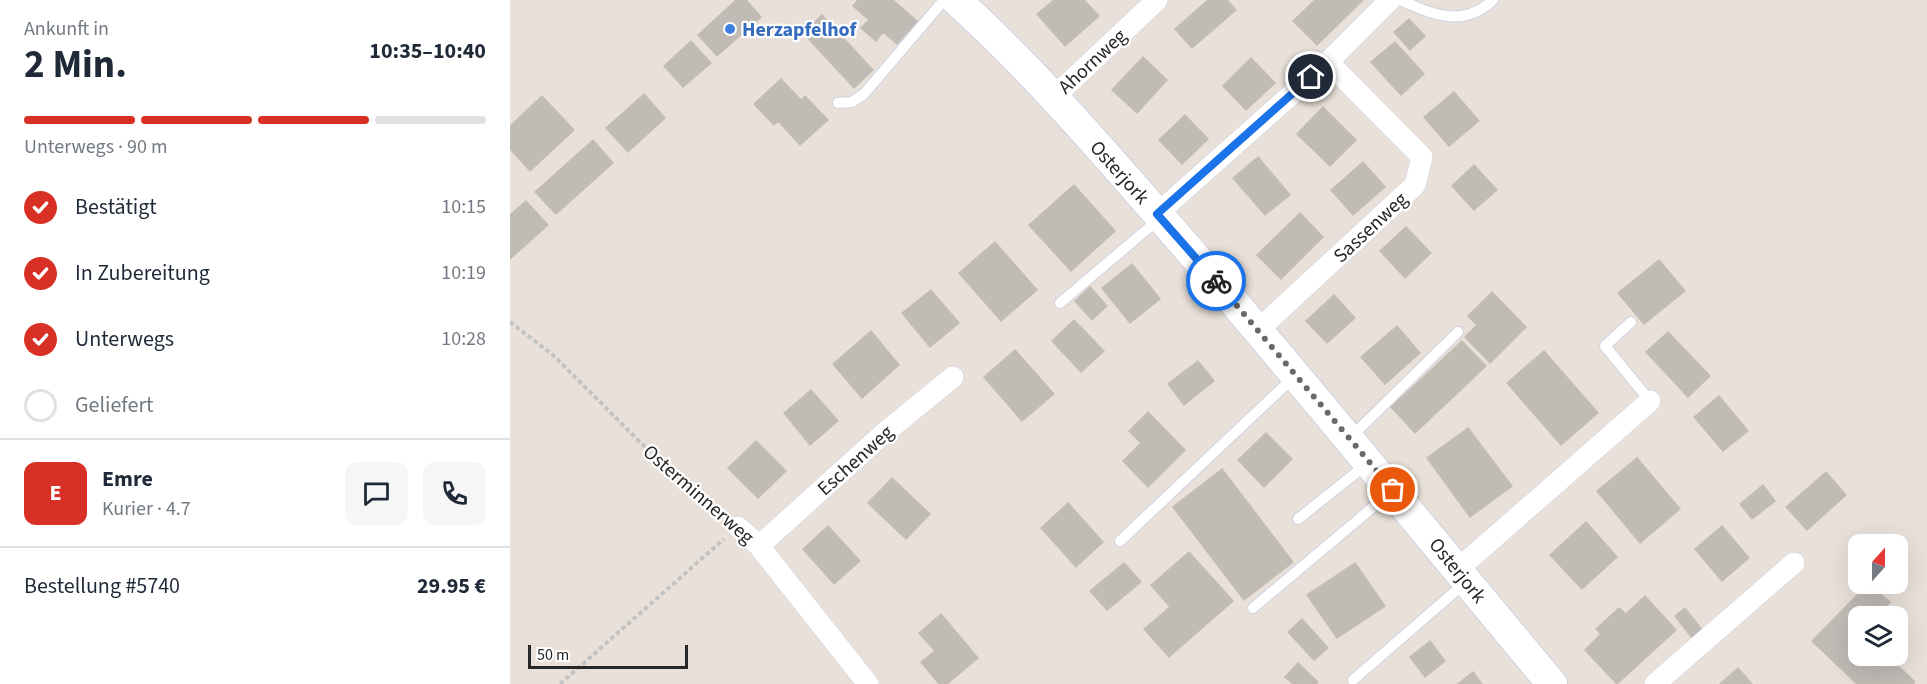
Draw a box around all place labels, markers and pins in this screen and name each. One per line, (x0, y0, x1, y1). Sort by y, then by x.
place label: Herzapfelhof (742, 16, 858, 44)
marker: Herzapfelhof (723, 22, 737, 36)
pin (1285, 51, 1336, 102)
pin (1367, 464, 1418, 515)

